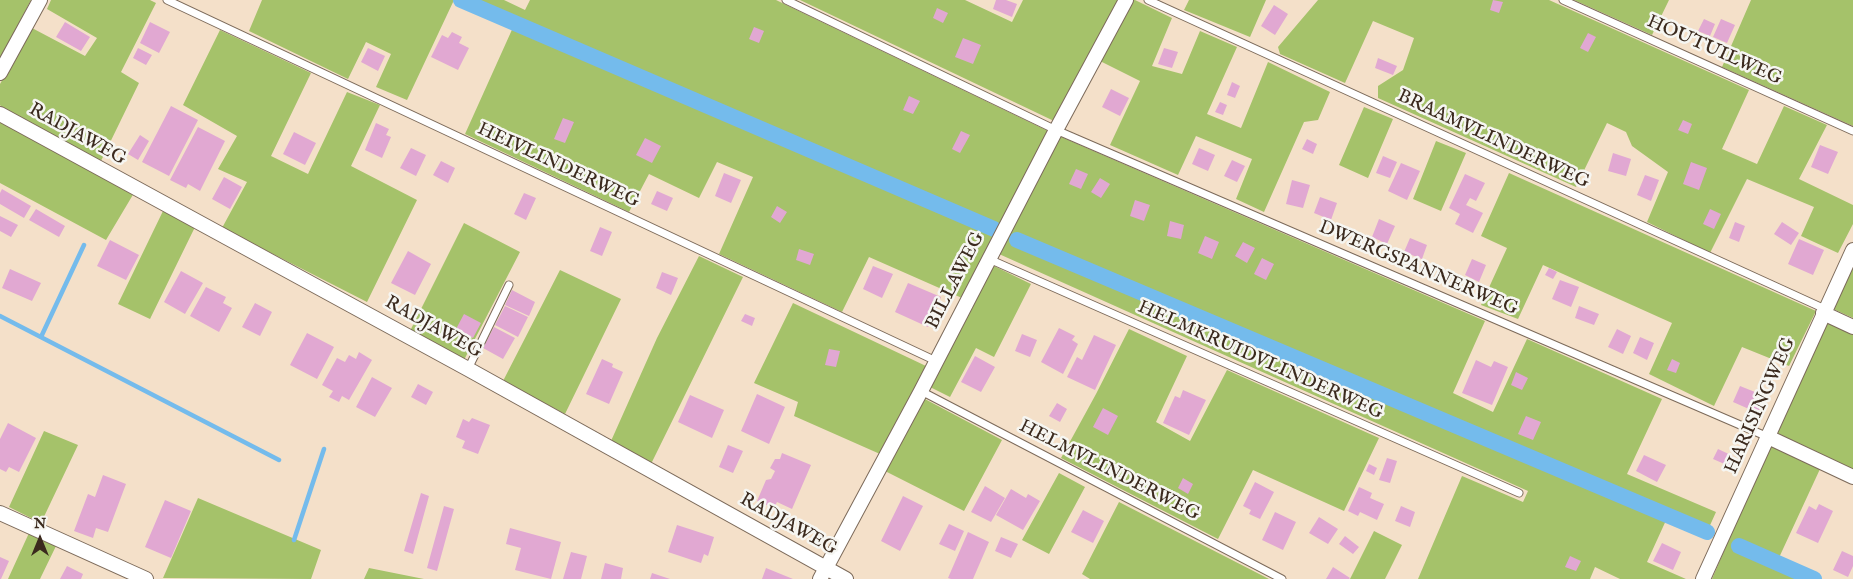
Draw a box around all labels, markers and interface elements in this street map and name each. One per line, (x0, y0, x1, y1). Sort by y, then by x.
street label: HOUTUILWEG (1643, 11, 1785, 91)
street label: BRAAMVLINDERWEG (1393, 85, 1593, 195)
street label: RADJAWEG (24, 99, 130, 171)
street label: HEIVLINDERWEG (473, 118, 643, 214)
street label: DWERGSPANNERWEG (1315, 217, 1521, 321)
street label: BILLAWEG (922, 229, 990, 333)
street label: RADJAWEG (380, 292, 486, 364)
street label: HELMKRUIDVLINDERWEG (1134, 296, 1386, 426)
street label: HARISINGWEG (1721, 334, 1801, 478)
street label: HELMVLINDERWEG (1015, 416, 1203, 526)
street label: RADJAWEG (735, 489, 841, 561)
north arrow (15, 514, 65, 564)
text: N (34, 515, 46, 533)

